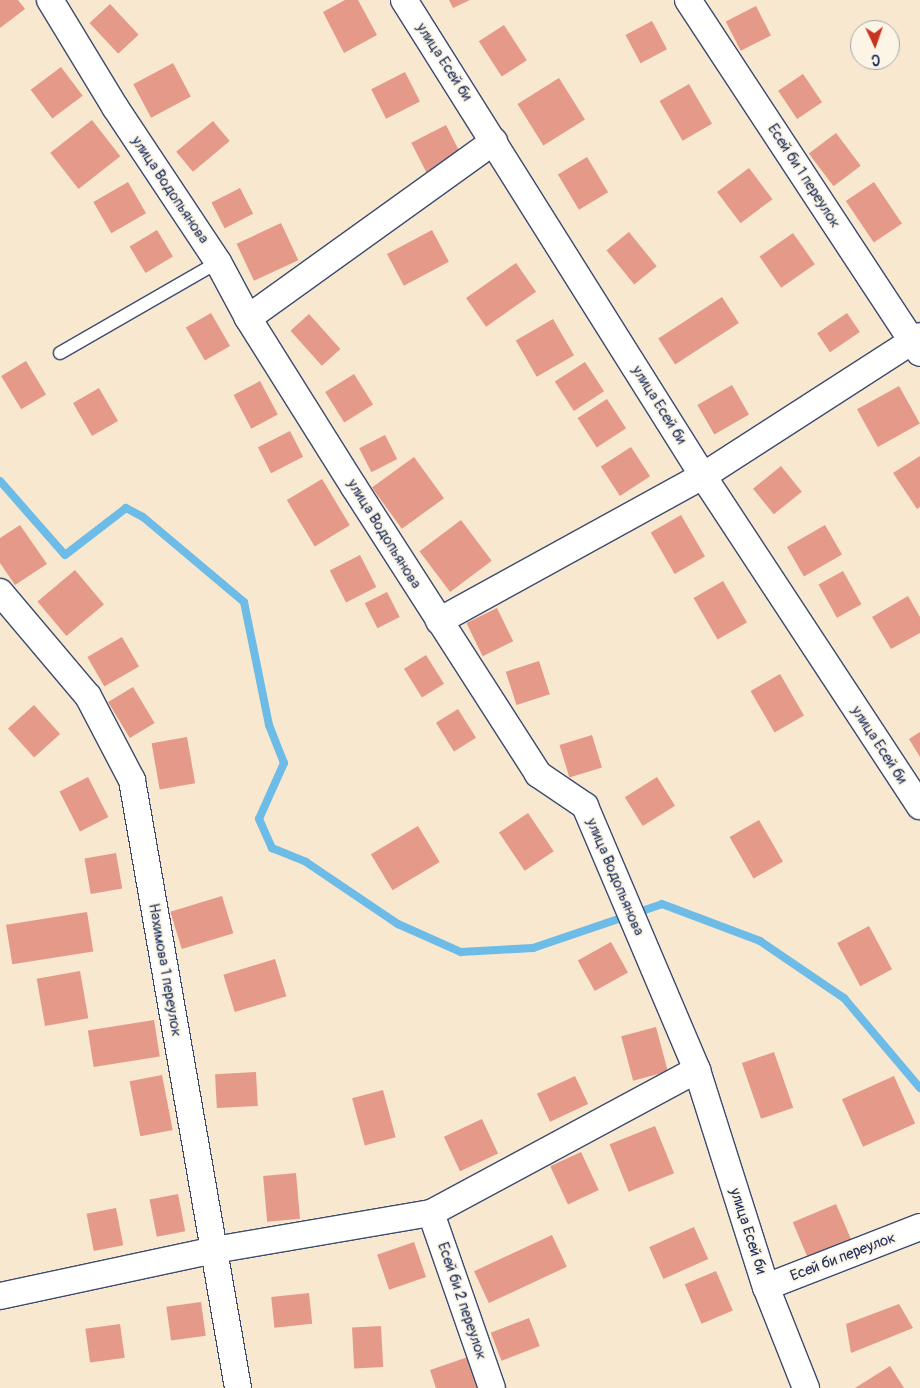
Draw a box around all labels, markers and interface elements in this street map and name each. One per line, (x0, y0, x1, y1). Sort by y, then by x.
street label: улица Есей би (412, 20, 476, 104)
north arrow (850, 20, 900, 70)
text: С (871, 51, 881, 68)
street label: Есей би 1 переулок (764, 121, 844, 231)
street label: улица Водопьянова (127, 133, 213, 247)
street label: улица Есей би (628, 362, 690, 448)
street label: улица Водопьянова (343, 476, 425, 592)
street label: улица Есей би (847, 703, 911, 787)
street label: улица Водопьянова (582, 816, 648, 938)
street label: Нахимова 1 переулок (144, 902, 186, 1038)
street label: улица Есей би (726, 1186, 770, 1276)
street label: Есей би переулок (788, 1229, 898, 1285)
street label: Есей би 2 переулок (433, 1240, 491, 1362)

